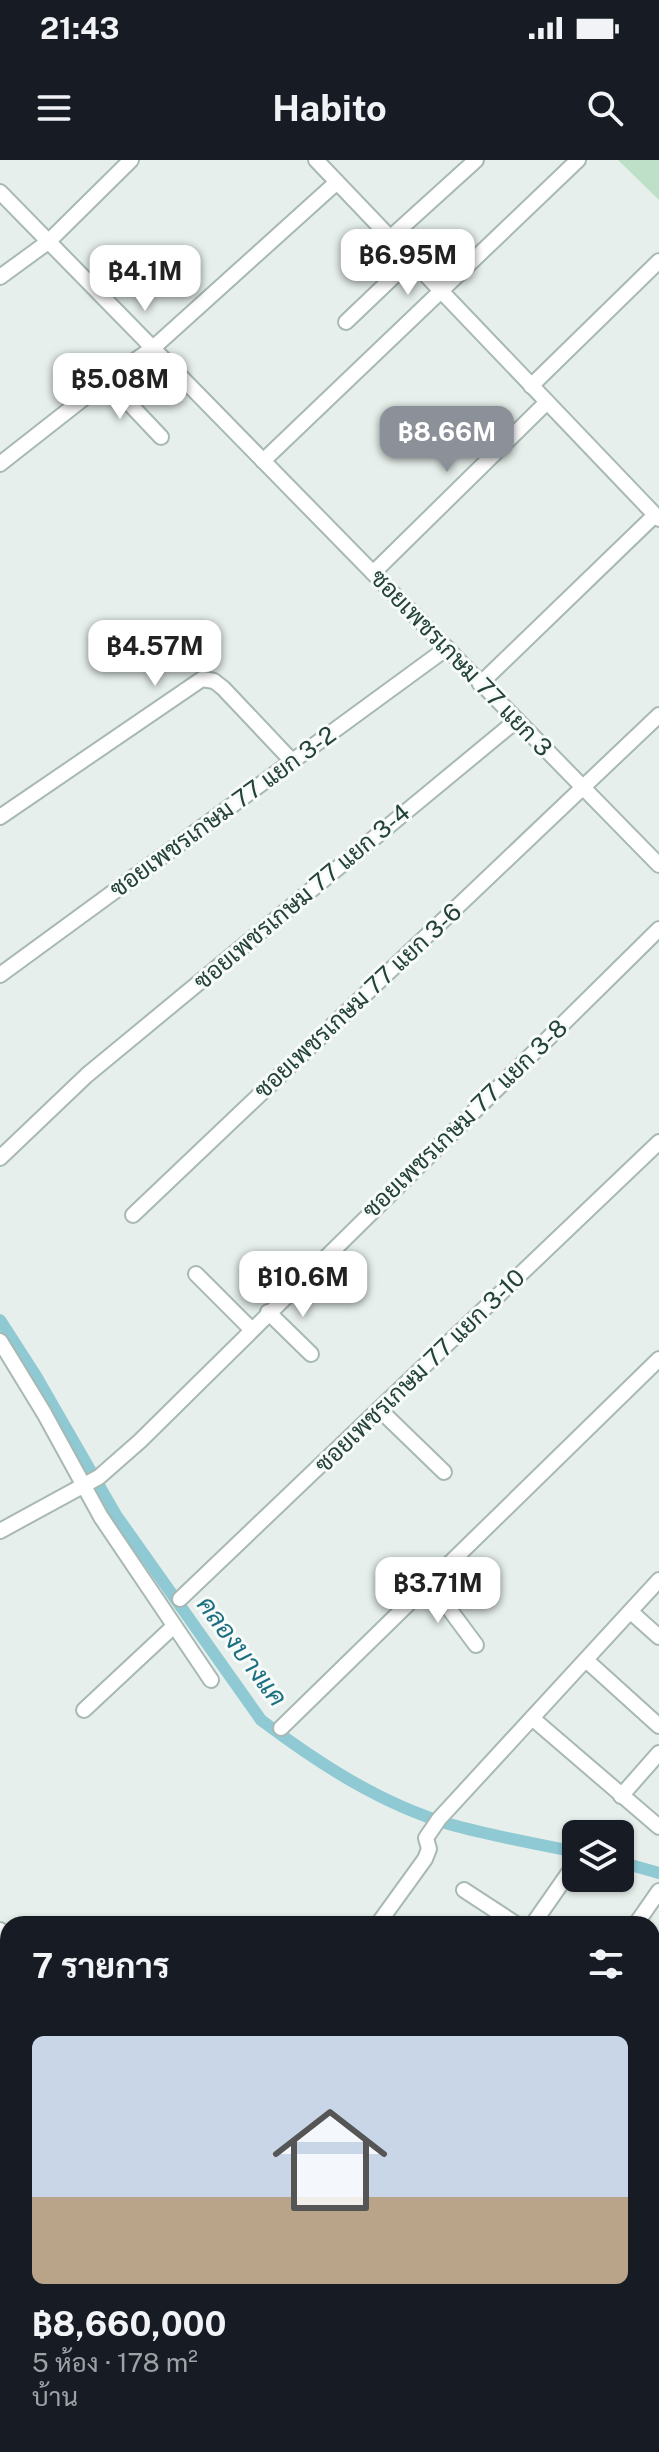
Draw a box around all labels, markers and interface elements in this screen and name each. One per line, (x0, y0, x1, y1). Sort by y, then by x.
text: 21:43 (40, 10, 120, 46)
icon: menu (32, 86, 76, 130)
icon: search (583, 86, 627, 130)
text: Habito (272, 87, 387, 129)
pin: ฿6.95M (343, 229, 473, 297)
text: ฿6.95M (359, 239, 457, 270)
pin: ฿4.1M (89, 245, 201, 313)
text: ฿4.1M (108, 255, 182, 286)
pin: ฿5.08M (55, 353, 185, 421)
text: ฿5.08M (71, 363, 169, 394)
pin: ฿8.66M (382, 406, 512, 474)
text: ฿8.66M (398, 416, 496, 447)
street label: ซอยเพชรเกษม 77 แยก 3 (365, 563, 558, 762)
pin: ฿4.57M (90, 620, 220, 688)
text: ฿4.57M (106, 630, 204, 661)
street label: ซอยเพชรเกษม 77 แยก 3-2 (104, 720, 341, 903)
street label: ซอยเพชรเกษม 77 แยก 3-4 (188, 798, 415, 995)
street label: ซอยเพชรเกษม 77 แยก 3-6 (248, 897, 467, 1104)
street label: ซอยเพชรเกษม 77 แยก 3-8 (356, 1013, 572, 1223)
pin: ฿10.6M (238, 1251, 368, 1319)
text: ฿10.6M (257, 1261, 349, 1292)
street label: ซอยเพชรเกษม 77 แยก 3-10 (309, 1263, 530, 1478)
pin: ฿3.71M (373, 1557, 503, 1625)
text: ฿3.71M (393, 1567, 483, 1598)
water label: คลองบางแค (191, 1590, 294, 1712)
map controls (562, 1820, 634, 1892)
button: layers (562, 1820, 634, 1892)
icon: filters (584, 1942, 628, 1986)
text: 7 รายการ (32, 1946, 170, 1986)
icon: home (258, 2088, 402, 2232)
text: ฿8,660,000 (32, 2304, 226, 2344)
text: 5 ห้อง · 178 m² (32, 2347, 198, 2378)
text: บ้าน (32, 2381, 78, 2412)

